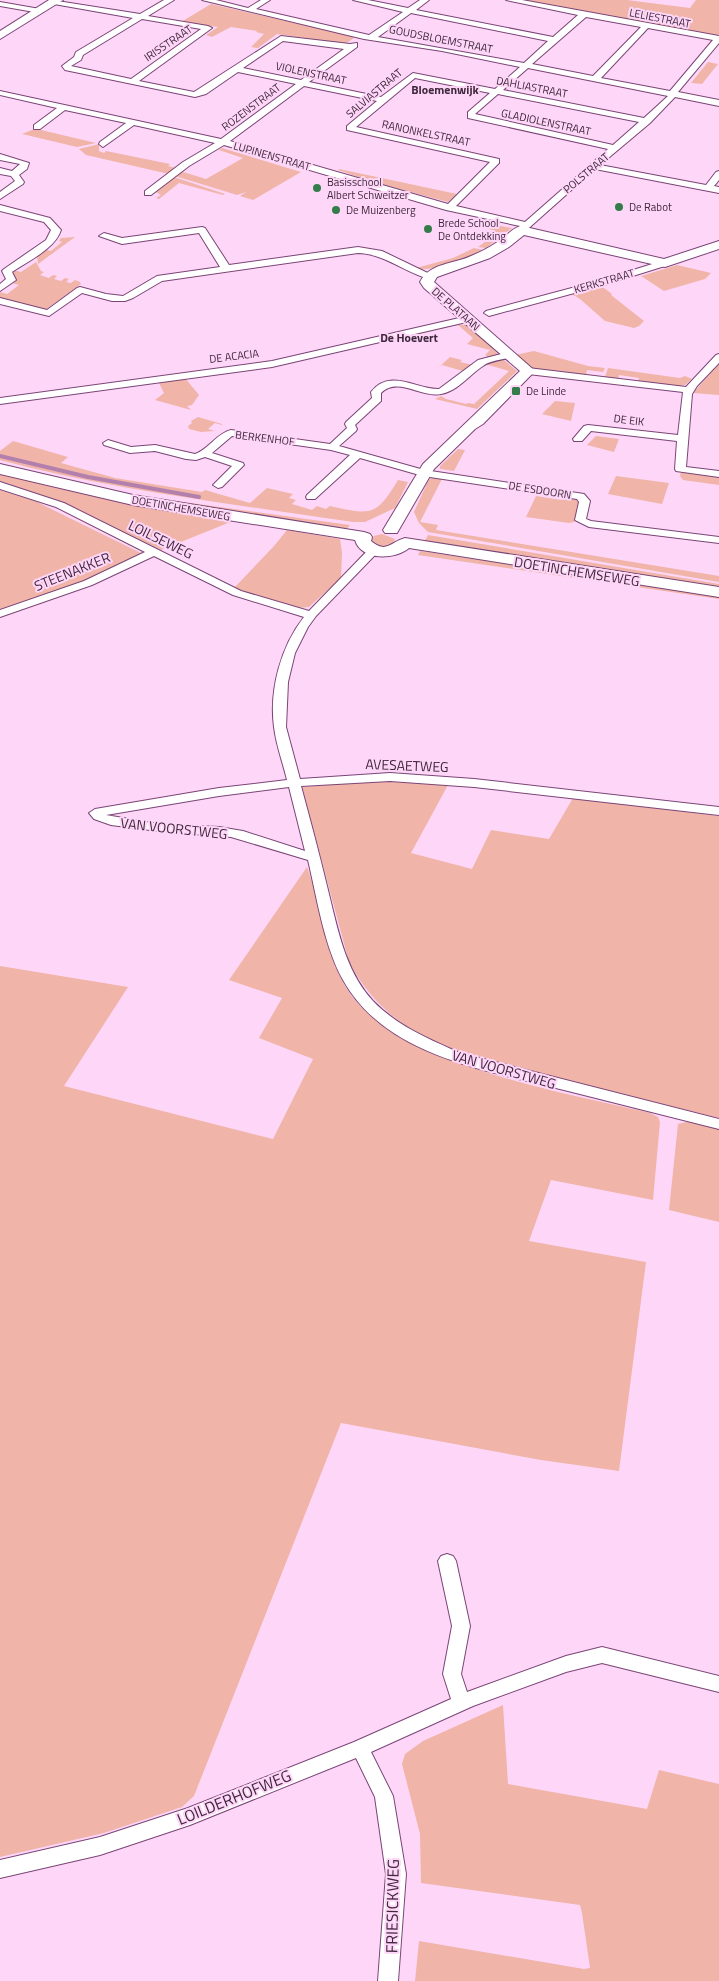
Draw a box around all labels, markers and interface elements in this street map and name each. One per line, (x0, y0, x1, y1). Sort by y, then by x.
street label: LELIESTRAAT (628, 4, 692, 32)
street label: IRISSTRAAT (141, 21, 195, 65)
street label: GOUDSBLOEMSTRAAT (388, 21, 494, 57)
street label: VIOLENSTRAAT (274, 58, 348, 88)
street label: SALVIASTRAAT (342, 64, 406, 121)
street label: DAHLIASTRAAT (495, 72, 569, 102)
street label: ROZENSTRAAT (218, 79, 284, 135)
district label: Bloemenwijk (411, 80, 480, 99)
street label: GLADIOLENSTRAAT (500, 105, 593, 139)
street label: RANONKELSTRAAT (380, 116, 472, 150)
street label: LUPINENSTRAAT (232, 137, 312, 175)
street label: POLSTRAAT (559, 149, 613, 197)
place label: Basisschool Albert Schweitzer (327, 174, 409, 203)
marker: Basisschool Albert Schweitzer (311, 182, 323, 194)
place label: De Rabot (629, 199, 672, 215)
marker: De Rabot (613, 201, 625, 213)
place label: De Muizenberg (346, 202, 416, 218)
marker: De Muizenberg (330, 204, 342, 216)
place label: Brede School De Ontdekking (438, 215, 506, 244)
marker: Brede School De Ontdekking (422, 223, 434, 235)
street label: KERKSTRAAT (572, 265, 636, 297)
street label: DE PLATAAN (428, 284, 484, 334)
district label: De Hoevert (380, 328, 439, 347)
street label: DE ACACIA (208, 345, 260, 367)
place label: De Linde (526, 383, 566, 399)
marker: De Linde (510, 385, 522, 397)
street label: DE EIK (613, 410, 646, 430)
street label: BERKENHOF (234, 426, 296, 450)
street label: DE ESDOORN (507, 477, 573, 503)
street label: DOETINCHEMSEWEG (131, 491, 232, 525)
street label: LOILSEWEG (125, 514, 197, 564)
street label: STEENAKKER (31, 546, 113, 596)
street label: DOETINCHEMSEWEG (513, 551, 641, 591)
street label: AVESAETWEG (365, 753, 449, 777)
street label: VAN VOORSTWEG (120, 812, 228, 844)
street label: VAN VOORSTWEG (450, 1044, 558, 1094)
street label: LOILDERHOFWEG (173, 1763, 295, 1831)
street label: FRIESICKWEG (379, 1859, 405, 1953)

